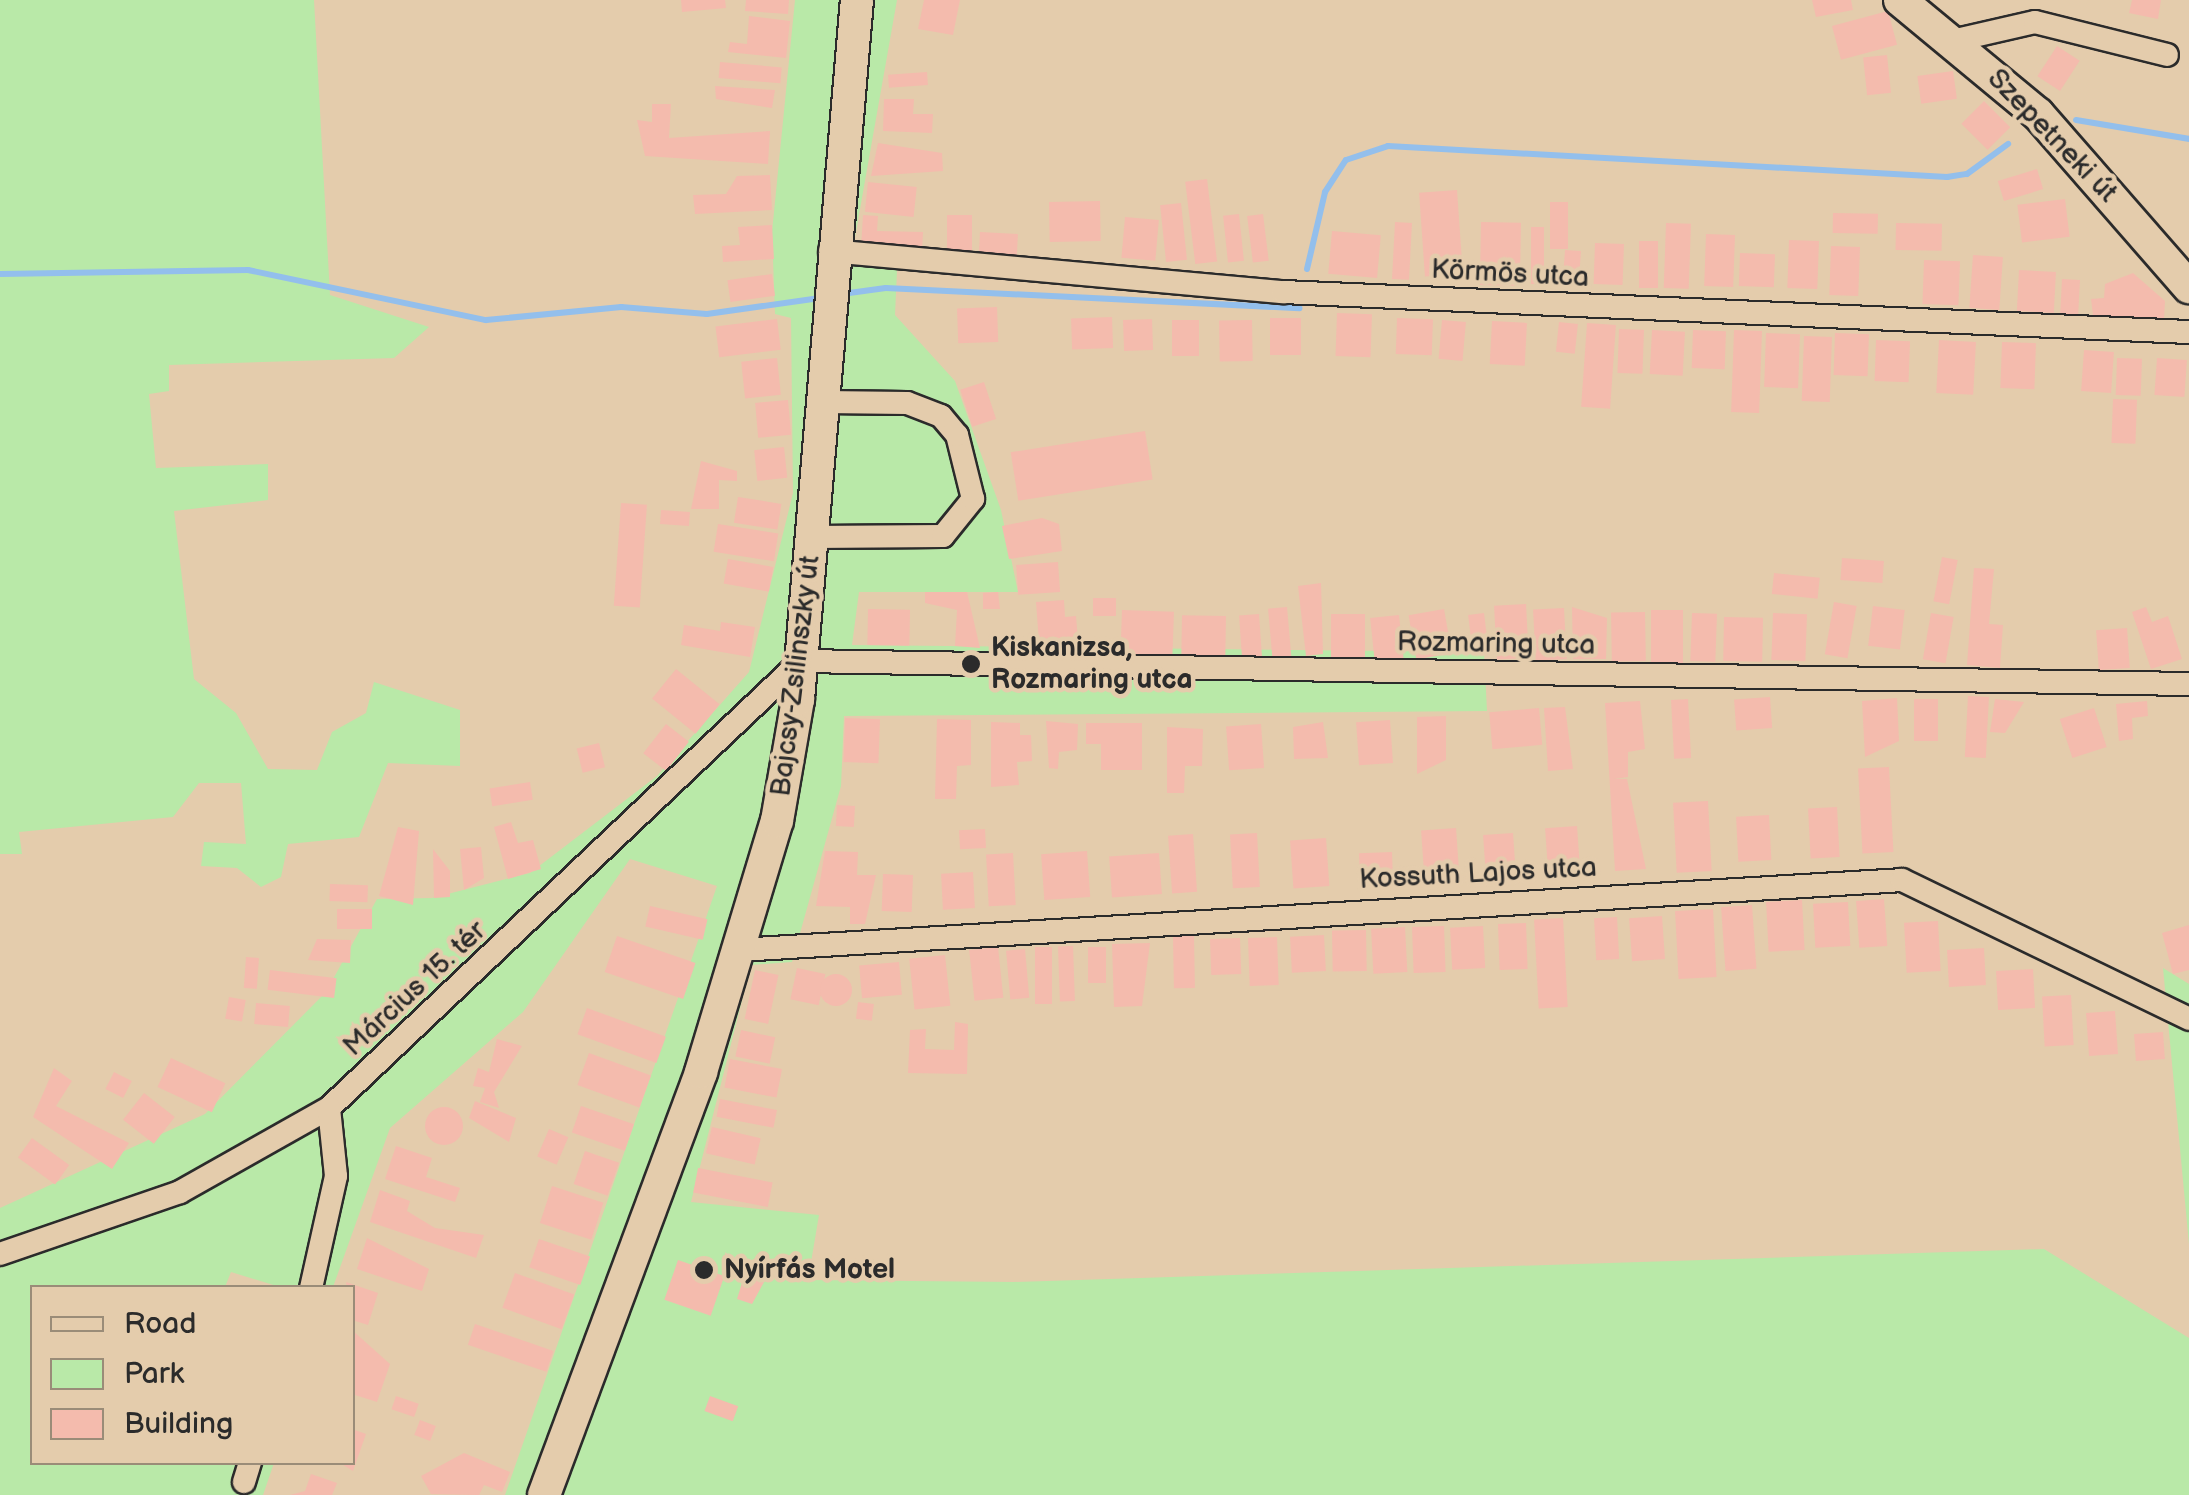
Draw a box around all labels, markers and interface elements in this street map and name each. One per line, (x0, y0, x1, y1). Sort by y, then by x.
street label: Szepetneki út (1980, 62, 2124, 210)
street label: Körmös utca (1430, 253, 1590, 295)
street label: Bajcsy-Zsilinszky út (764, 553, 828, 799)
street label: Rozmaring utca (1397, 625, 1595, 663)
place label: Kiskanizsa, Rozmaring utca (991, 631, 1193, 697)
marker: Kiskanizsa, Rozmaring utca (960, 653, 982, 675)
street label: Kossuth Lajos utca (1358, 851, 1598, 897)
street label: Március 15. tér (337, 914, 493, 1064)
place label: Nyírfás Motel (724, 1253, 895, 1287)
marker: Nyírfás Motel (693, 1259, 715, 1281)
legend (30, 1285, 355, 1465)
text: Road (124, 1306, 197, 1342)
text: Park (124, 1356, 184, 1392)
text: Building (124, 1406, 233, 1442)

